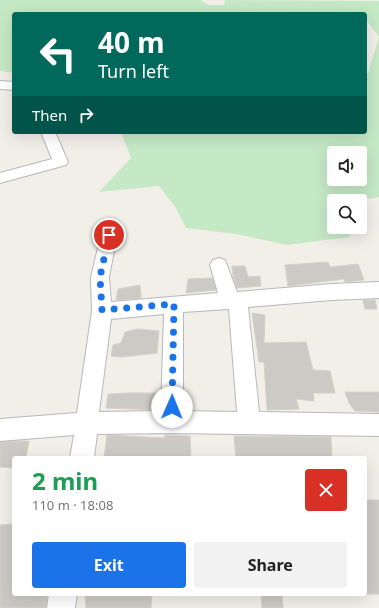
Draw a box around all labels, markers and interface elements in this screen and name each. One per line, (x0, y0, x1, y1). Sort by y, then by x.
text: 40 m (98, 23, 165, 61)
icon: left (32, 28, 84, 80)
text: Turn left (98, 59, 169, 83)
icon: right (75, 104, 97, 126)
text: Then (32, 105, 67, 125)
map controls (327, 146, 367, 234)
button: sound (327, 146, 367, 186)
button: search (327, 194, 367, 234)
pin (92, 218, 126, 252)
icon: arrive (98, 224, 120, 246)
position arrow (151, 386, 193, 428)
text: 2 min (32, 464, 98, 497)
button: close (305, 469, 347, 511)
text: 110 m · 18:08 (32, 496, 113, 514)
button: Exit (32, 542, 186, 588)
button: Share (194, 542, 347, 588)

